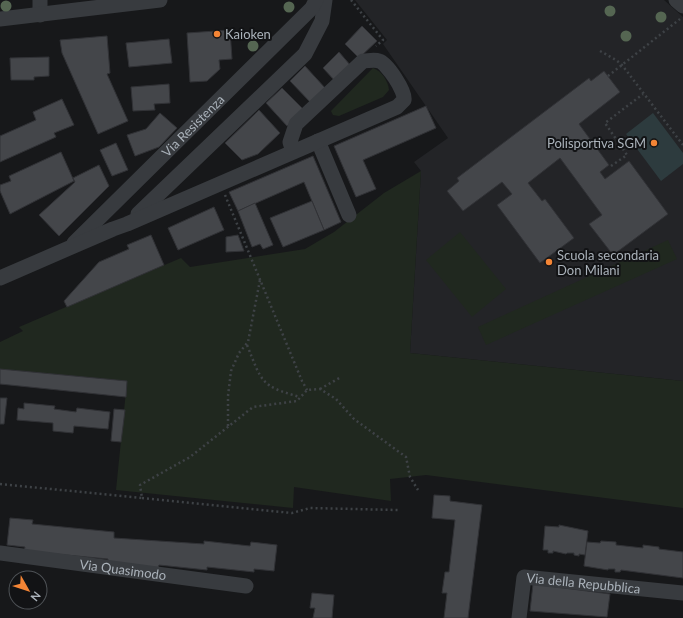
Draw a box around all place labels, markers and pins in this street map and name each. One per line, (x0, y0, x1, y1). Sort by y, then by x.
place label: Kaioken (225, 26, 271, 42)
marker: Kaioken (212, 29, 222, 39)
place label: Polisportiva SGM (547, 135, 646, 151)
marker: Polisportiva SGM (649, 138, 659, 148)
place label: Scuola secondaria Don Milani (557, 247, 659, 278)
marker: Scuola secondaria Don Milani (544, 257, 554, 267)

